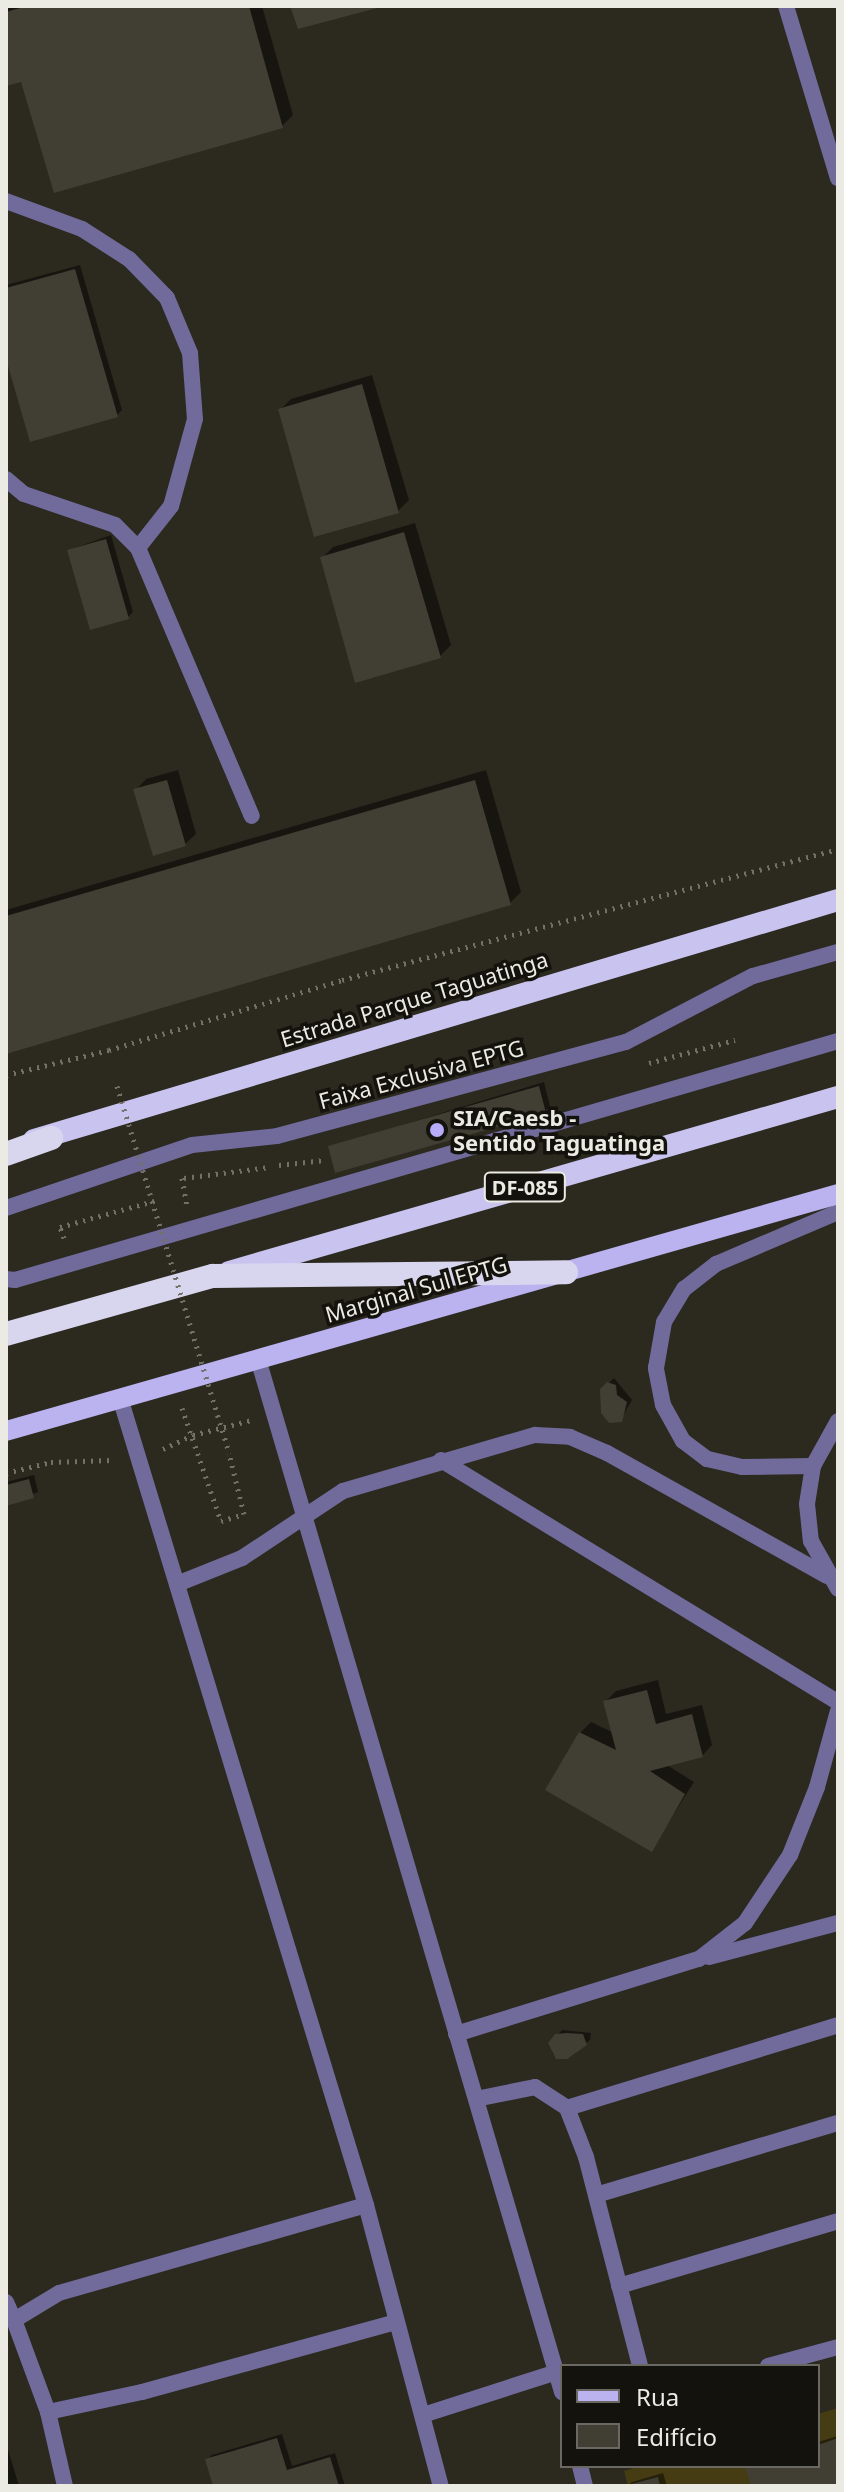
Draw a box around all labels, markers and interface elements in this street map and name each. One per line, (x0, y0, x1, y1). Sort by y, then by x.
street label: Estrada Parque Taguatinga (277, 946, 551, 1052)
street label: Faixa Exclusiva EPTG (316, 1034, 526, 1114)
place label: SIA/Caesb - Sentido Taguatinga (453, 1104, 665, 1156)
marker: SIA/Caesb - Sentido Taguatinga (428, 1121, 446, 1139)
road number: DF-085 (483, 1171, 567, 1203)
street label: Marginal Sul EPTG (322, 1250, 510, 1328)
legend (560, 2364, 820, 2468)
text: Rua (636, 2380, 679, 2413)
text: Edifício (636, 2420, 717, 2453)

